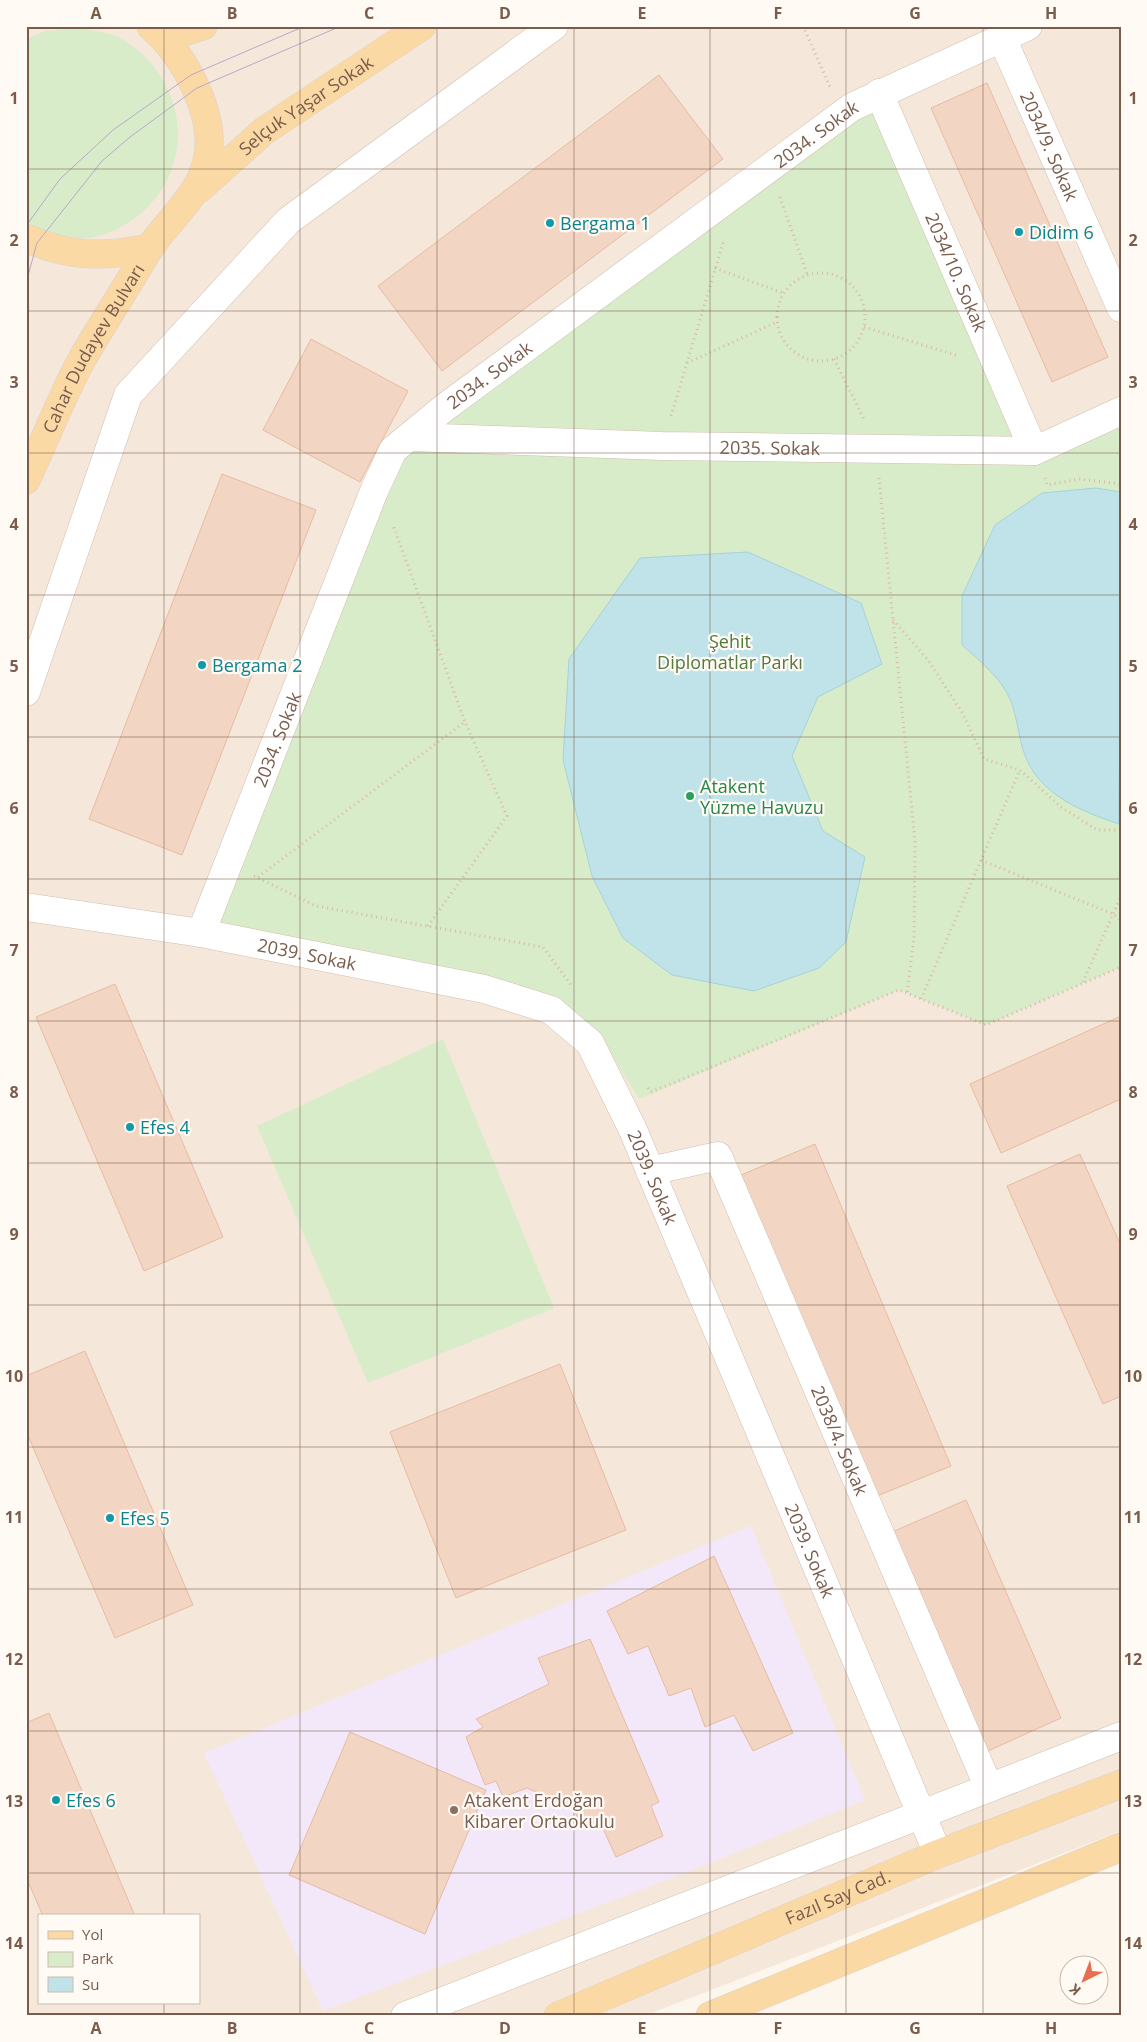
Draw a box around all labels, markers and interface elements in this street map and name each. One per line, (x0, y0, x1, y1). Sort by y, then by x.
text: A (90, 2, 102, 24)
text: B (227, 2, 237, 24)
text: C (364, 2, 374, 24)
text: D (499, 2, 511, 24)
text: E (638, 2, 647, 24)
text: F (774, 2, 782, 24)
text: G (909, 2, 921, 24)
text: H (1045, 2, 1057, 24)
street label: Selçuk Yaşar Sokak (233, 50, 378, 160)
text: 1 (9, 87, 19, 109)
text: 1 (1128, 87, 1138, 109)
street label: 2034/9. Sokak (1015, 88, 1084, 205)
street label: 2034. Sokak (768, 94, 862, 173)
street label: 2034/10. Sokak (920, 209, 993, 336)
place label: Bergama 1 (560, 211, 651, 235)
marker: Bergama 1 (544, 217, 556, 229)
place label: Didim 6 (1029, 220, 1094, 244)
marker: Didim 6 (1013, 226, 1025, 238)
text: 2 (9, 229, 19, 251)
text: 2 (1128, 229, 1138, 251)
street label: Cahar Dudayev Bulvarı (37, 259, 150, 437)
street label: 2034. Sokak (442, 335, 537, 414)
text: 3 (9, 371, 19, 393)
text: 3 (1128, 371, 1138, 393)
street label: 2035. Sokak (720, 435, 821, 460)
text: 4 (9, 513, 19, 535)
text: 4 (1128, 513, 1138, 535)
park label: Şehit Diplomatlar Parkı (657, 629, 803, 674)
place label: Bergama 2 (212, 653, 303, 677)
text: 5 (9, 655, 19, 677)
text: 5 (1128, 655, 1138, 677)
marker: Bergama 2 (196, 659, 208, 671)
street label: 2034. Sokak (247, 688, 306, 790)
place label: Atakent Yüzme Havuzu (700, 774, 824, 819)
marker: Atakent Yüzme Havuzu (684, 790, 696, 802)
text: 6 (9, 797, 19, 819)
text: 6 (1128, 797, 1138, 819)
street label: 2039. Sokak (256, 932, 359, 976)
text: 7 (9, 939, 19, 961)
text: 7 (1128, 939, 1138, 961)
text: 8 (9, 1081, 19, 1103)
text: 8 (1128, 1081, 1138, 1103)
place label: Efes 4 (140, 1115, 190, 1139)
marker: Efes 4 (124, 1121, 136, 1133)
street label: 2039. Sokak (622, 1126, 684, 1229)
text: 9 (9, 1223, 19, 1245)
text: 9 (1128, 1223, 1138, 1245)
text: 10 (5, 1365, 23, 1387)
text: 10 (1124, 1365, 1142, 1387)
street label: 2038/4. Sokak (806, 1382, 874, 1499)
street label: 2039. Sokak (780, 1500, 841, 1602)
text: 11 (5, 1506, 23, 1528)
place label: Efes 5 (120, 1506, 170, 1530)
text: 11 (1124, 1506, 1142, 1528)
marker: Efes 5 (104, 1512, 116, 1524)
text: 12 (5, 1648, 23, 1670)
text: 12 (1124, 1648, 1142, 1670)
place label: Efes 6 (66, 1788, 116, 1812)
place label: Atakent Erdoğan Kibarer Ortaokulu (464, 1788, 615, 1833)
text: 13 (5, 1790, 23, 1812)
text: 13 (1124, 1790, 1142, 1812)
marker: Efes 6 (50, 1794, 62, 1806)
marker: Atakent Erdoğan Kibarer Ortaokulu (448, 1804, 460, 1816)
street label: Fazıl Say Cad. (781, 1864, 894, 1930)
legend (38, 1914, 200, 2004)
text: Yol (82, 1924, 103, 1944)
text: 14 (5, 1932, 23, 1954)
text: 14 (1124, 1932, 1142, 1954)
text: Park (82, 1948, 113, 1968)
north arrow (1060, 1954, 1110, 2004)
text: Su (82, 1974, 99, 1994)
text: K (1065, 1979, 1085, 2000)
text: A (90, 2017, 102, 2039)
text: B (227, 2017, 237, 2039)
text: C (364, 2017, 374, 2039)
text: D (499, 2017, 511, 2039)
text: E (638, 2017, 647, 2039)
text: F (774, 2017, 782, 2039)
text: G (909, 2017, 921, 2039)
text: H (1045, 2017, 1057, 2039)

